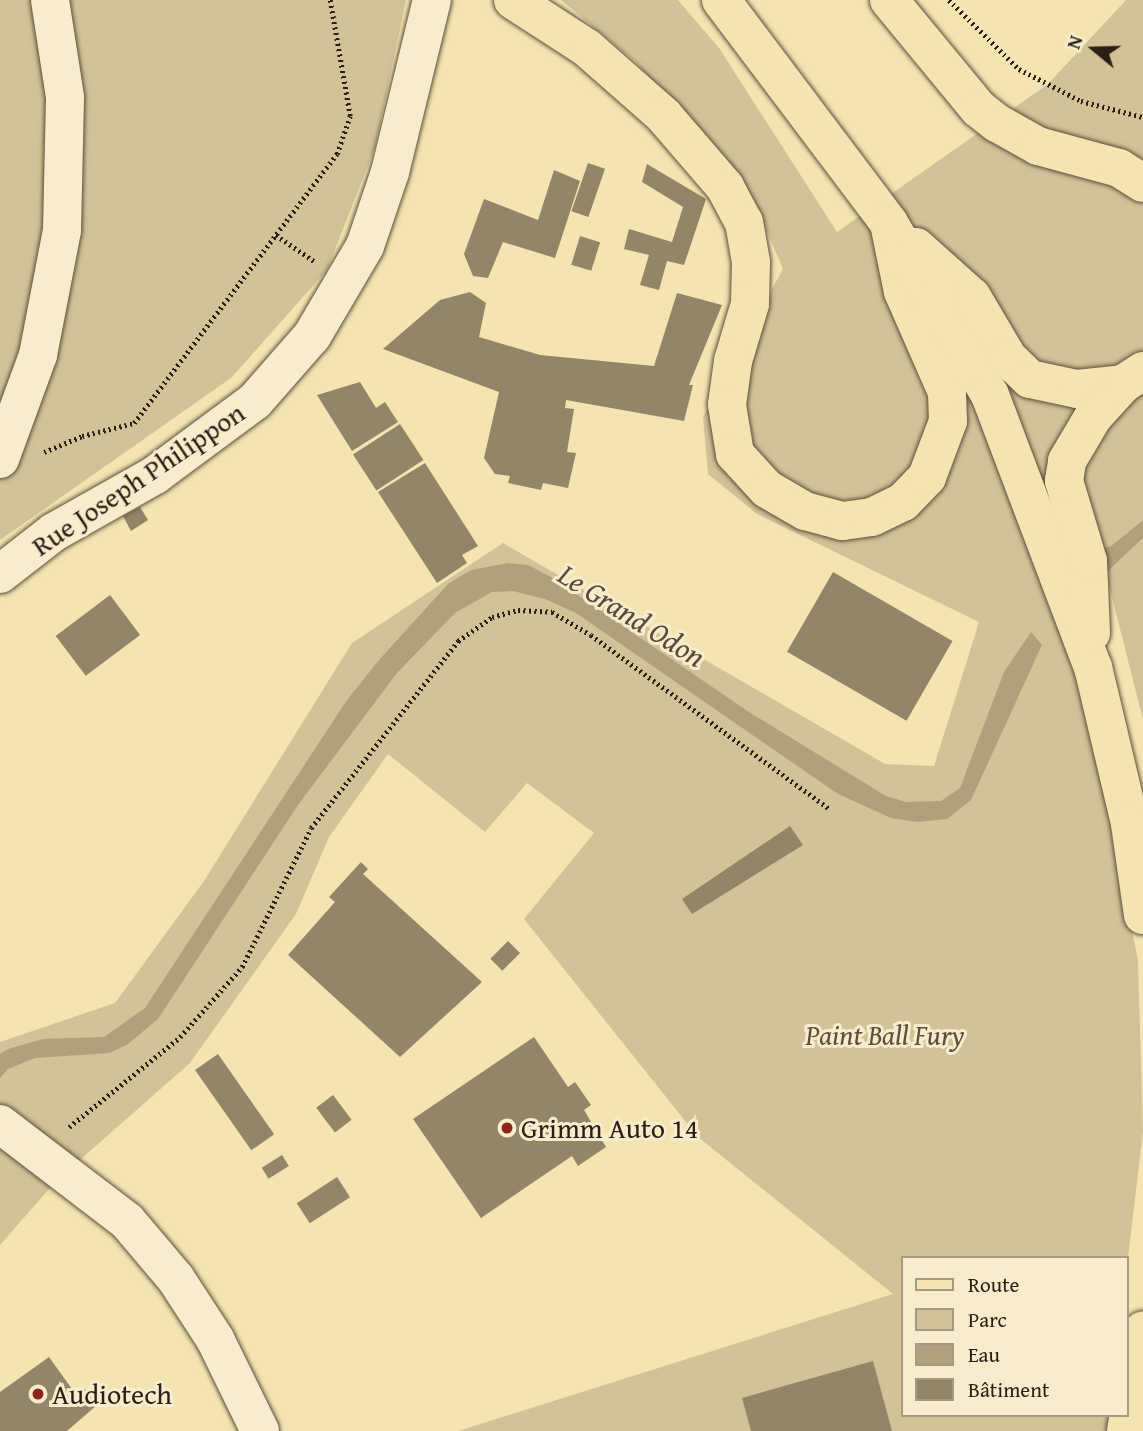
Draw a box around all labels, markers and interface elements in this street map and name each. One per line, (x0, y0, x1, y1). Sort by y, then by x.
north arrow (1059, 14, 1129, 84)
text: N (1059, 32, 1089, 53)
street label: Rue Joseph Philippon (25, 395, 251, 563)
water label: Le Grand Odon (552, 556, 712, 674)
park label: Paint Ball Fury (806, 1018, 964, 1052)
place label: Grimm Auto 14 (521, 1111, 698, 1145)
marker: Grimm Auto 14 (499, 1120, 515, 1136)
legend (902, 1256, 1129, 1417)
text: Route (968, 1269, 1019, 1300)
text: Parc (968, 1304, 1007, 1335)
text: Eau (968, 1339, 1000, 1370)
text: Bâtiment (968, 1374, 1049, 1405)
place label: Audiotech (52, 1377, 172, 1411)
marker: Audiotech (30, 1386, 46, 1402)

